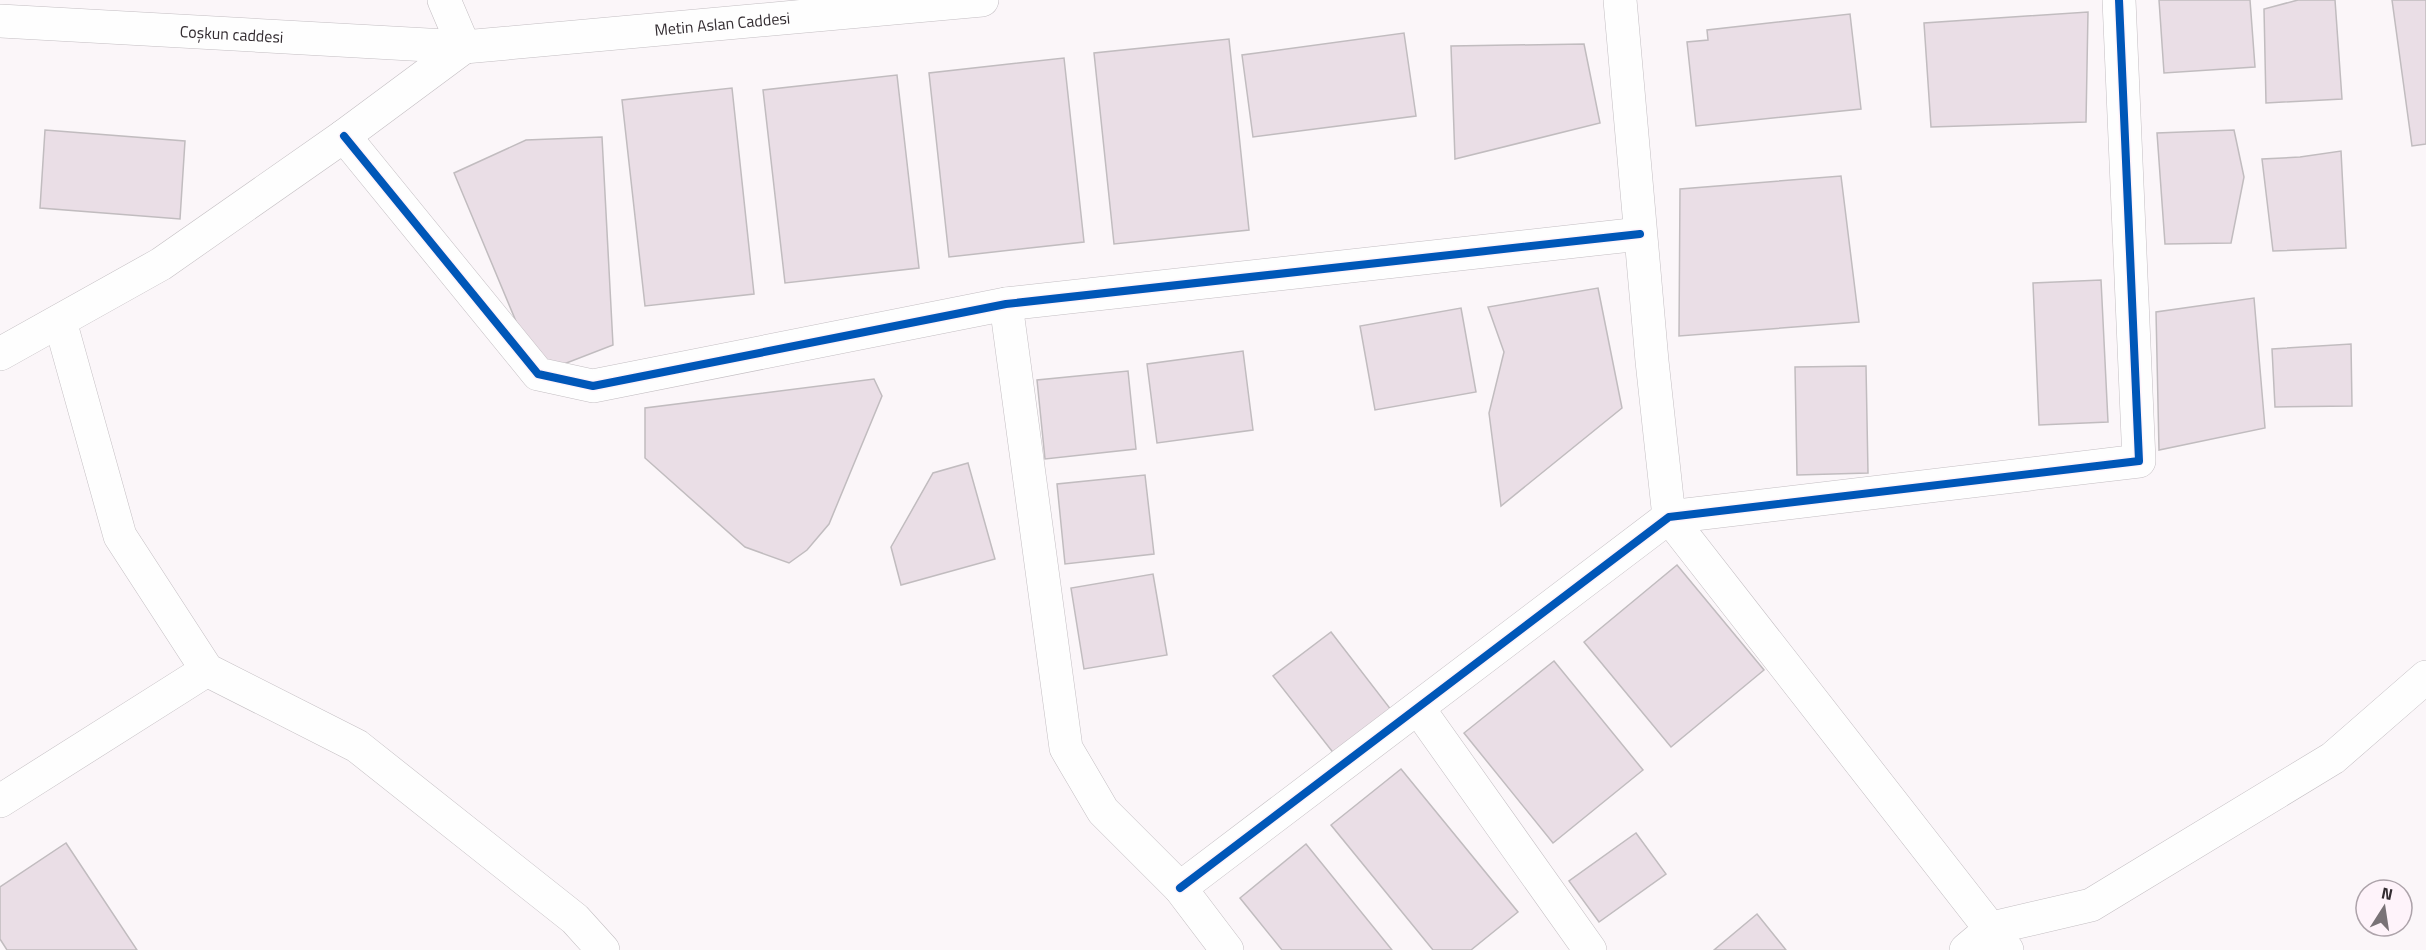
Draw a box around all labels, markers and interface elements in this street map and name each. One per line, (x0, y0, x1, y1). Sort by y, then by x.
street label: Metin Aslan Caddesi (653, 5, 791, 42)
street label: Coşkun caddesi (179, 19, 284, 49)
north arrow (2354, 878, 2414, 938)
text: N (2379, 880, 2395, 906)

